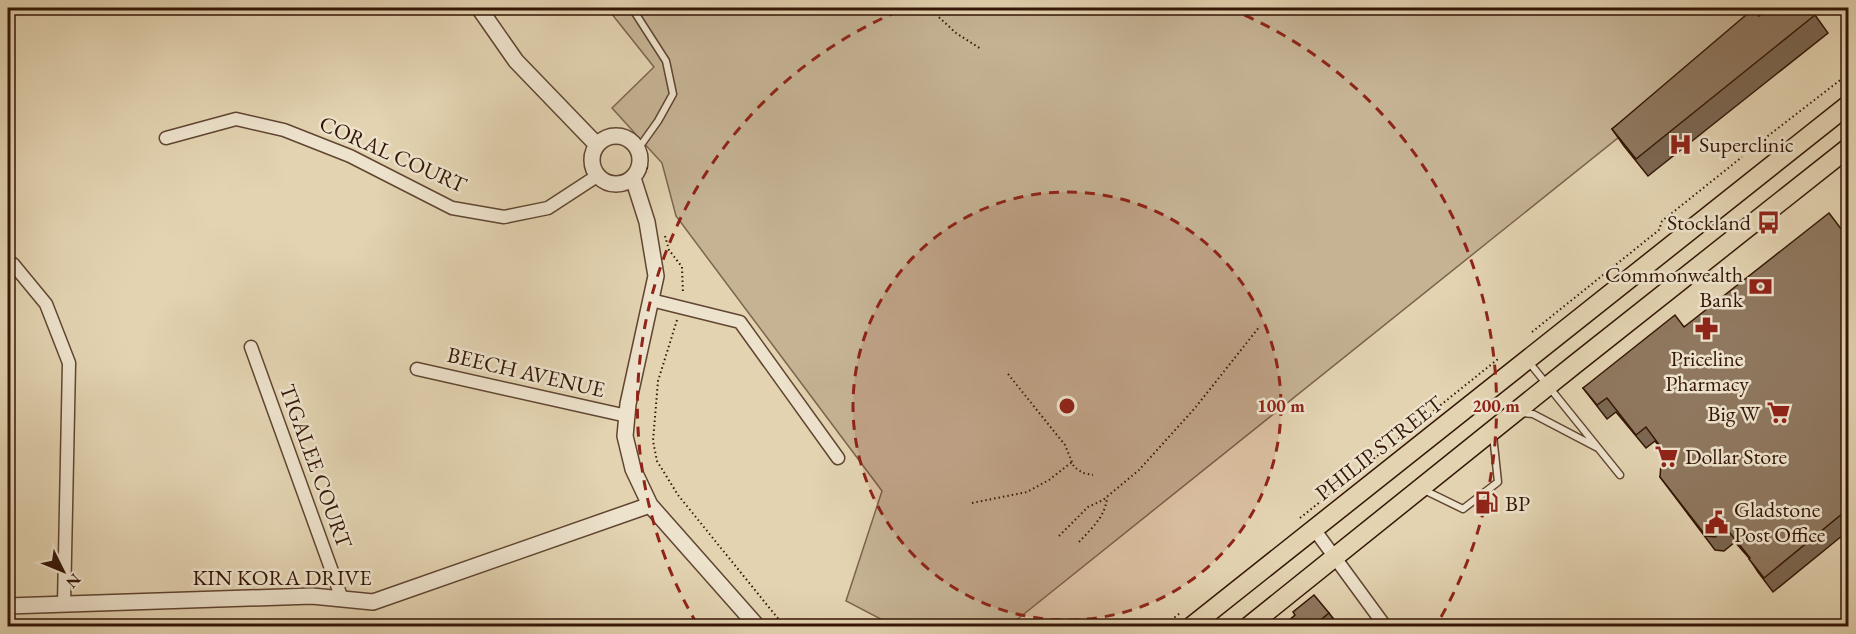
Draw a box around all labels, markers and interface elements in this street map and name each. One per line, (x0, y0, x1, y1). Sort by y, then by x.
street label: CORAL COURT (315, 109, 471, 200)
place label: Superclinic (1699, 130, 1794, 159)
hospital icon: Superclinic (1668, 131, 1694, 157)
place label: Stockland (1667, 208, 1752, 237)
bus stop icon: Stockland (1756, 209, 1782, 235)
place label: Commonwealth Bank (1605, 260, 1744, 314)
bank icon: Commonwealth Bank (1748, 274, 1774, 300)
pharmacy icon: Priceline Pharmacy (1694, 316, 1720, 342)
street label: BEECH AVENUE (444, 340, 608, 404)
place label: Priceline Pharmacy (1665, 344, 1749, 398)
street label: TIGALEE COURT (273, 380, 359, 552)
street label: PHILIP STREET (1309, 389, 1449, 507)
text: 100 m (1257, 394, 1305, 417)
text: 200 m (1472, 394, 1520, 417)
centre of rings (1057, 396, 1077, 416)
place label: Big W (1708, 399, 1761, 428)
supermarket icon: Big W (1765, 400, 1791, 426)
place label: Dollar Store (1685, 442, 1788, 471)
supermarket icon: Dollar Store (1654, 443, 1680, 469)
place label: BP (1505, 489, 1530, 518)
fuel station icon: BP (1474, 490, 1500, 516)
place label: Gladstone Post Office (1734, 495, 1826, 549)
public building icon: Gladstone Post Office (1703, 509, 1729, 535)
north arrow (33, 541, 93, 601)
street label: KIN KORA DRIVE (192, 563, 372, 592)
text: N (61, 569, 86, 593)

